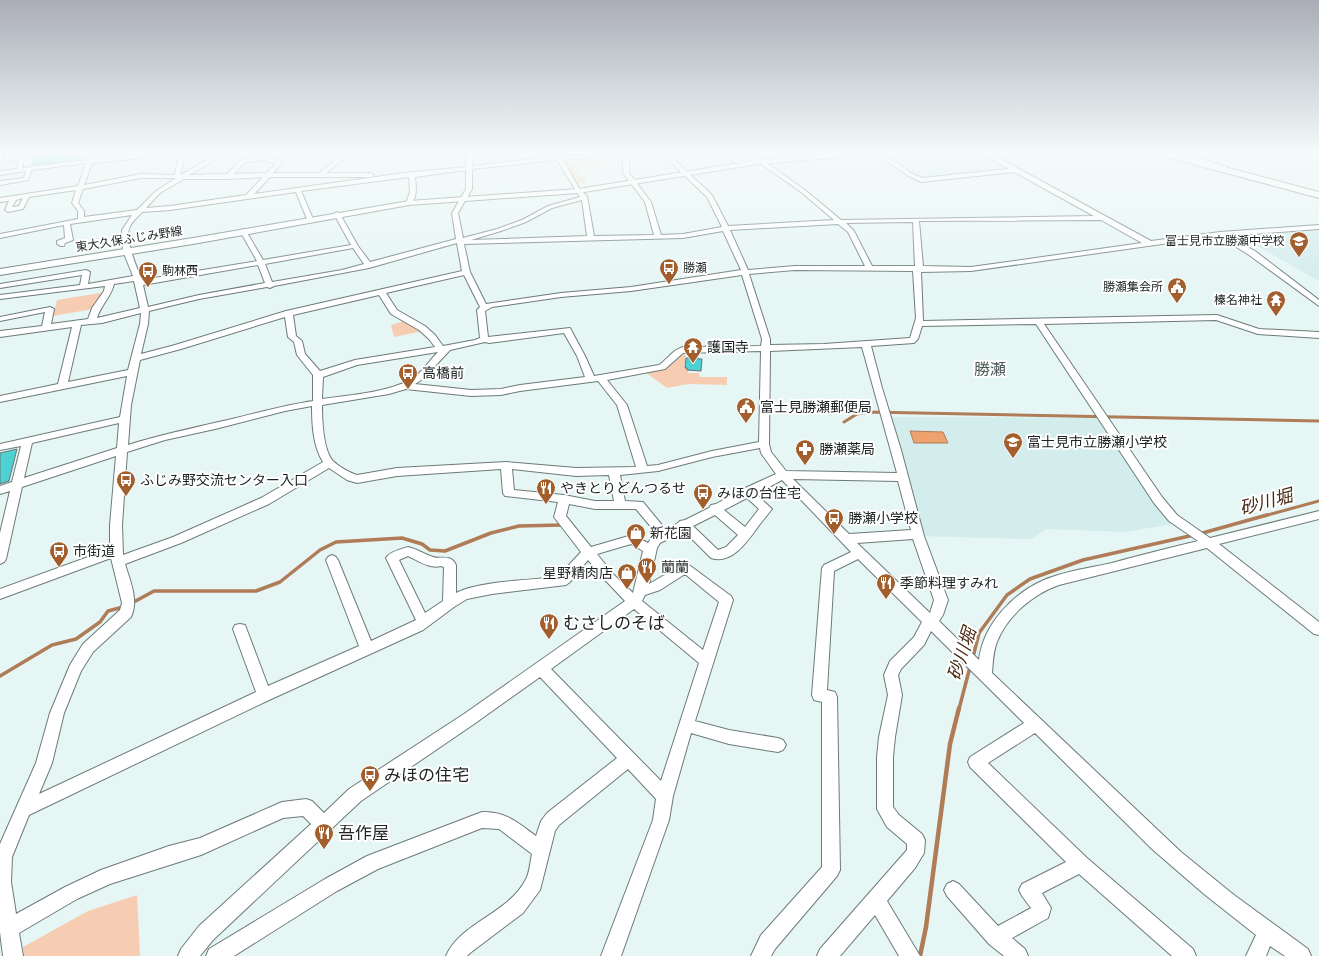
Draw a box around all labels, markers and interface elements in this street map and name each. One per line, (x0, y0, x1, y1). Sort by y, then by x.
street label: 東大久保ふじみ野線 (75, 224, 183, 254)
school or university icon: 富士見市立勝瀬中学校 (1288, 230, 1310, 258)
place label: 富士見市立勝瀬中学校 (1165, 234, 1285, 248)
bus stop icon: 勝瀬 (658, 257, 680, 285)
bus stop icon: 駒林西 (137, 260, 159, 288)
place label: 勝瀬 (683, 261, 707, 275)
place label: 駒林西 (162, 264, 198, 278)
public building icon: 勝瀬集会所 (1166, 276, 1188, 304)
place label: 勝瀬集会所 (1103, 280, 1163, 294)
temple icon: 榛名神社 (1265, 289, 1287, 317)
place label: 榛名神社 (1214, 293, 1262, 307)
temple icon: 護国寺 (682, 336, 704, 364)
place label: 護国寺 (707, 339, 749, 356)
district label: 勝瀬 (974, 360, 1006, 379)
bus stop icon: 高橋前 (397, 362, 419, 390)
place label: 高橋前 (422, 365, 464, 382)
public building icon: 富士見勝瀬郵便局 (735, 396, 757, 424)
place label: 富士見勝瀬郵便局 (760, 399, 872, 416)
school or university icon: 富士見市立勝瀬小学校 (1002, 431, 1024, 459)
place label: 富士見市立勝瀬小学校 (1027, 434, 1167, 451)
pharmacy icon: 勝瀬薬局 (794, 438, 816, 466)
place label: 勝瀬薬局 (819, 441, 875, 458)
bus stop icon: ふじみ野交流センター入口 (115, 469, 137, 497)
place label: ふじみ野交流センター入口 (140, 472, 308, 489)
restaurant icon: やきとりどんつるせ (535, 477, 557, 505)
place label: やきとりどんつるせ (560, 480, 686, 497)
bus stop icon: みほの台住宅 (692, 482, 714, 510)
water label: 砂川堀 (1237, 484, 1298, 520)
place label: みほの台住宅 (717, 485, 801, 502)
bus stop icon: 勝瀬小学校 (823, 507, 845, 535)
place label: 勝瀬小学校 (848, 510, 918, 527)
shop icon: 新花園 (625, 522, 647, 550)
place label: 新花園 (650, 525, 692, 542)
bus stop icon: 市街道 (48, 540, 70, 568)
place label: 市街道 (73, 543, 115, 560)
restaurant icon: 蘭蘭 (636, 556, 658, 584)
place label: 蘭蘭 (661, 559, 689, 576)
shop icon: 星野精肉店 (616, 562, 638, 590)
place label: 星野精肉店 (543, 565, 613, 582)
restaurant icon: 季節料理すみれ (875, 572, 897, 600)
place label: 季節料理すみれ (900, 575, 998, 592)
restaurant icon: むさしのそば (538, 612, 560, 640)
place label: むさしのそば (563, 613, 665, 634)
water label: 砂川堀 (943, 622, 982, 683)
bus stop icon: みほの住宅 (359, 764, 381, 792)
place label: みほの住宅 (384, 765, 469, 786)
restaurant icon: 吾作屋 (313, 822, 335, 850)
place label: 吾作屋 (338, 823, 389, 844)

